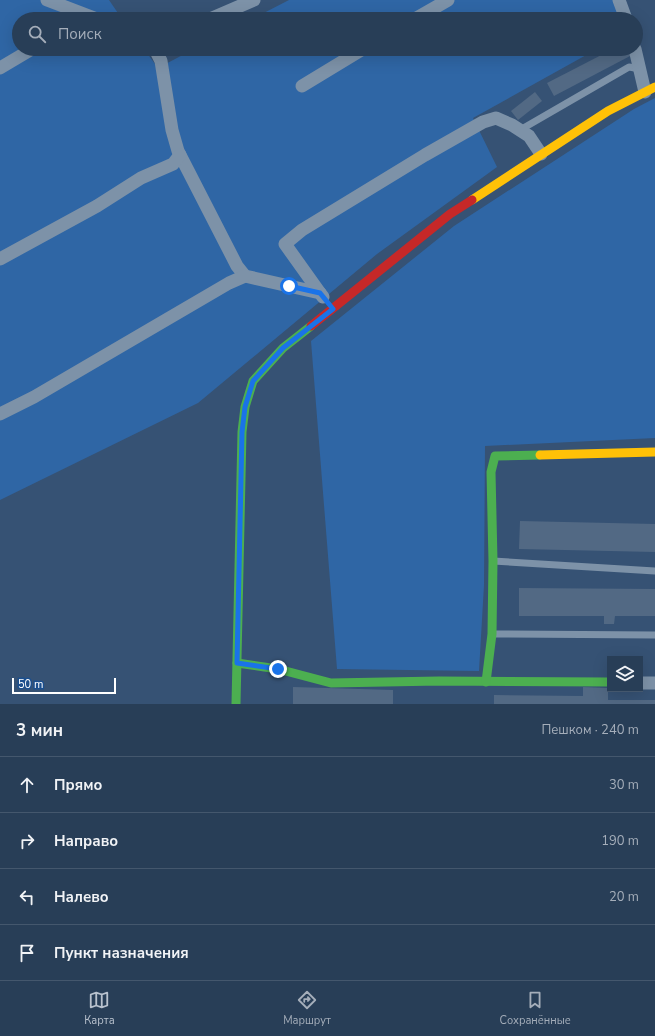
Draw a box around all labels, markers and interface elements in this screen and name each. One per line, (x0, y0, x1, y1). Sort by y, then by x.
search box (12, 12, 643, 56)
icon: search (26, 23, 48, 45)
text: Поиск (58, 24, 102, 44)
route start (280, 277, 298, 295)
map controls (607, 656, 643, 692)
button: layers (607, 656, 643, 692)
route end (269, 660, 287, 678)
scale bar (12, 676, 116, 695)
text: 50 m (18, 677, 43, 692)
text: 3 мин (16, 719, 63, 742)
text: Пешком · 240 m (541, 721, 639, 739)
icon: ahead (16, 774, 38, 796)
text: Прямо (54, 775, 102, 795)
text: 30 m (609, 776, 639, 794)
icon: right (16, 830, 38, 852)
text: Направо (54, 831, 118, 851)
text: 190 m (601, 832, 639, 850)
icon: left (16, 886, 38, 908)
text: Налево (54, 887, 109, 907)
text: 20 m (609, 888, 639, 906)
icon: arrive (16, 942, 38, 964)
text: Пункт назначения (54, 943, 189, 963)
tab: Карта (84, 989, 115, 1028)
tab: Маршрут (283, 989, 331, 1028)
tab: Сохранённые (500, 989, 571, 1028)

